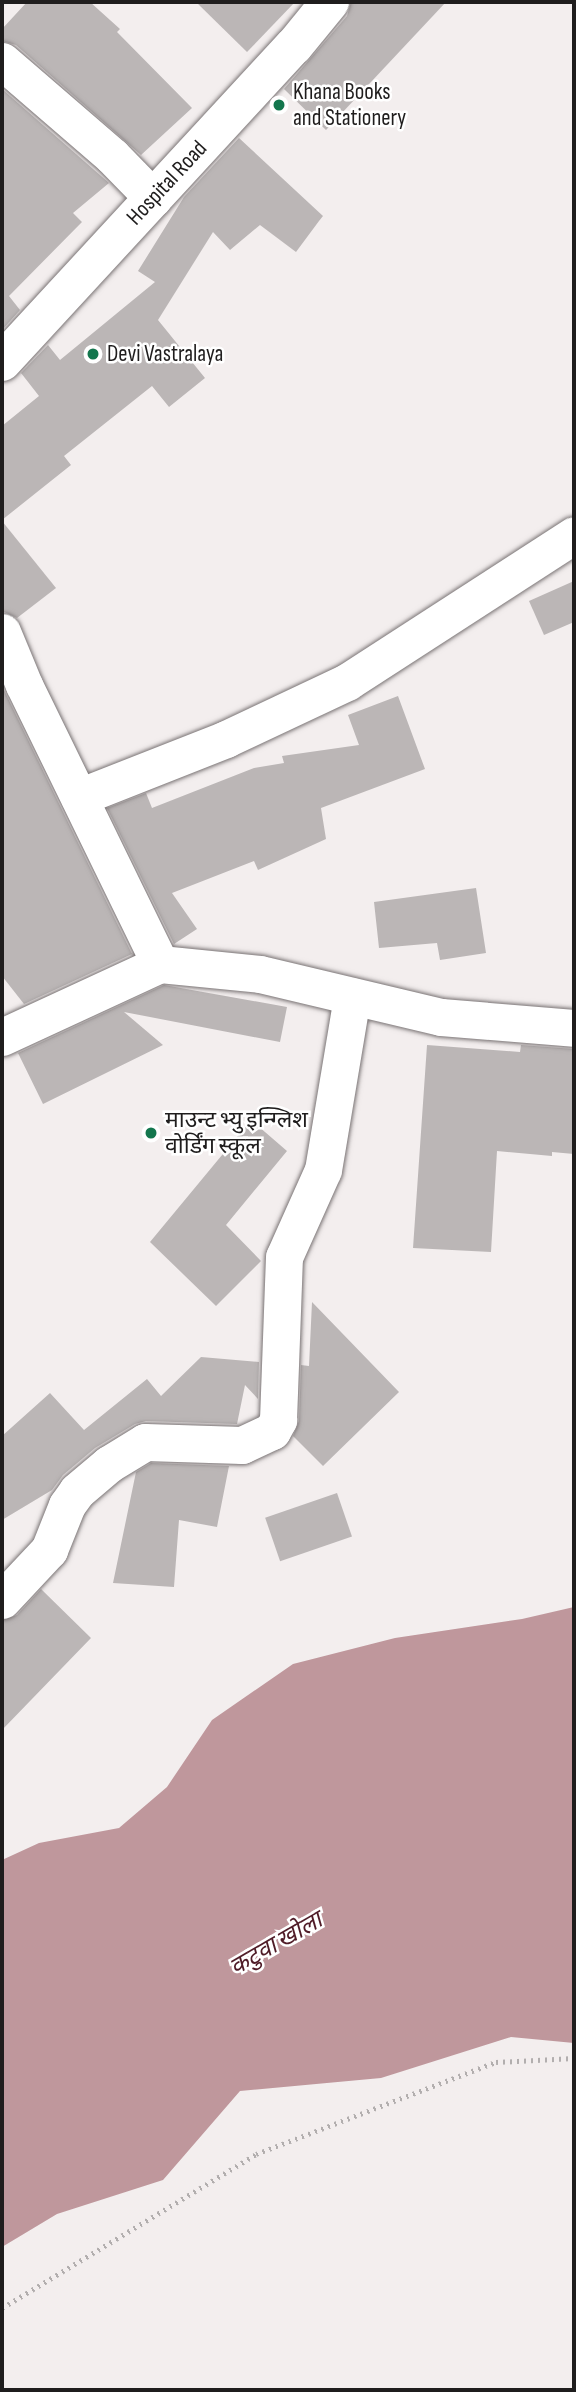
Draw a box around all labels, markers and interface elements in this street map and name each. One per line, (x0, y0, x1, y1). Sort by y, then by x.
place label: Khana Books and Stationery (293, 78, 406, 132)
marker: Khana Books and Stationery (271, 97, 287, 113)
street label: Hospital Road (121, 135, 213, 231)
place label: Devi Vastralaya (107, 340, 223, 368)
marker: Devi Vastralaya (85, 346, 101, 362)
place label: माउन्ट भ्यु इन्ग्लिश वोर्डिंग स्कूल (165, 1106, 308, 1160)
marker: माउन्ट भ्यु इन्ग्लिश वोर्डिंग स्कूल (143, 1125, 159, 1141)
water label: कटुवा खोला (225, 1906, 327, 1982)

